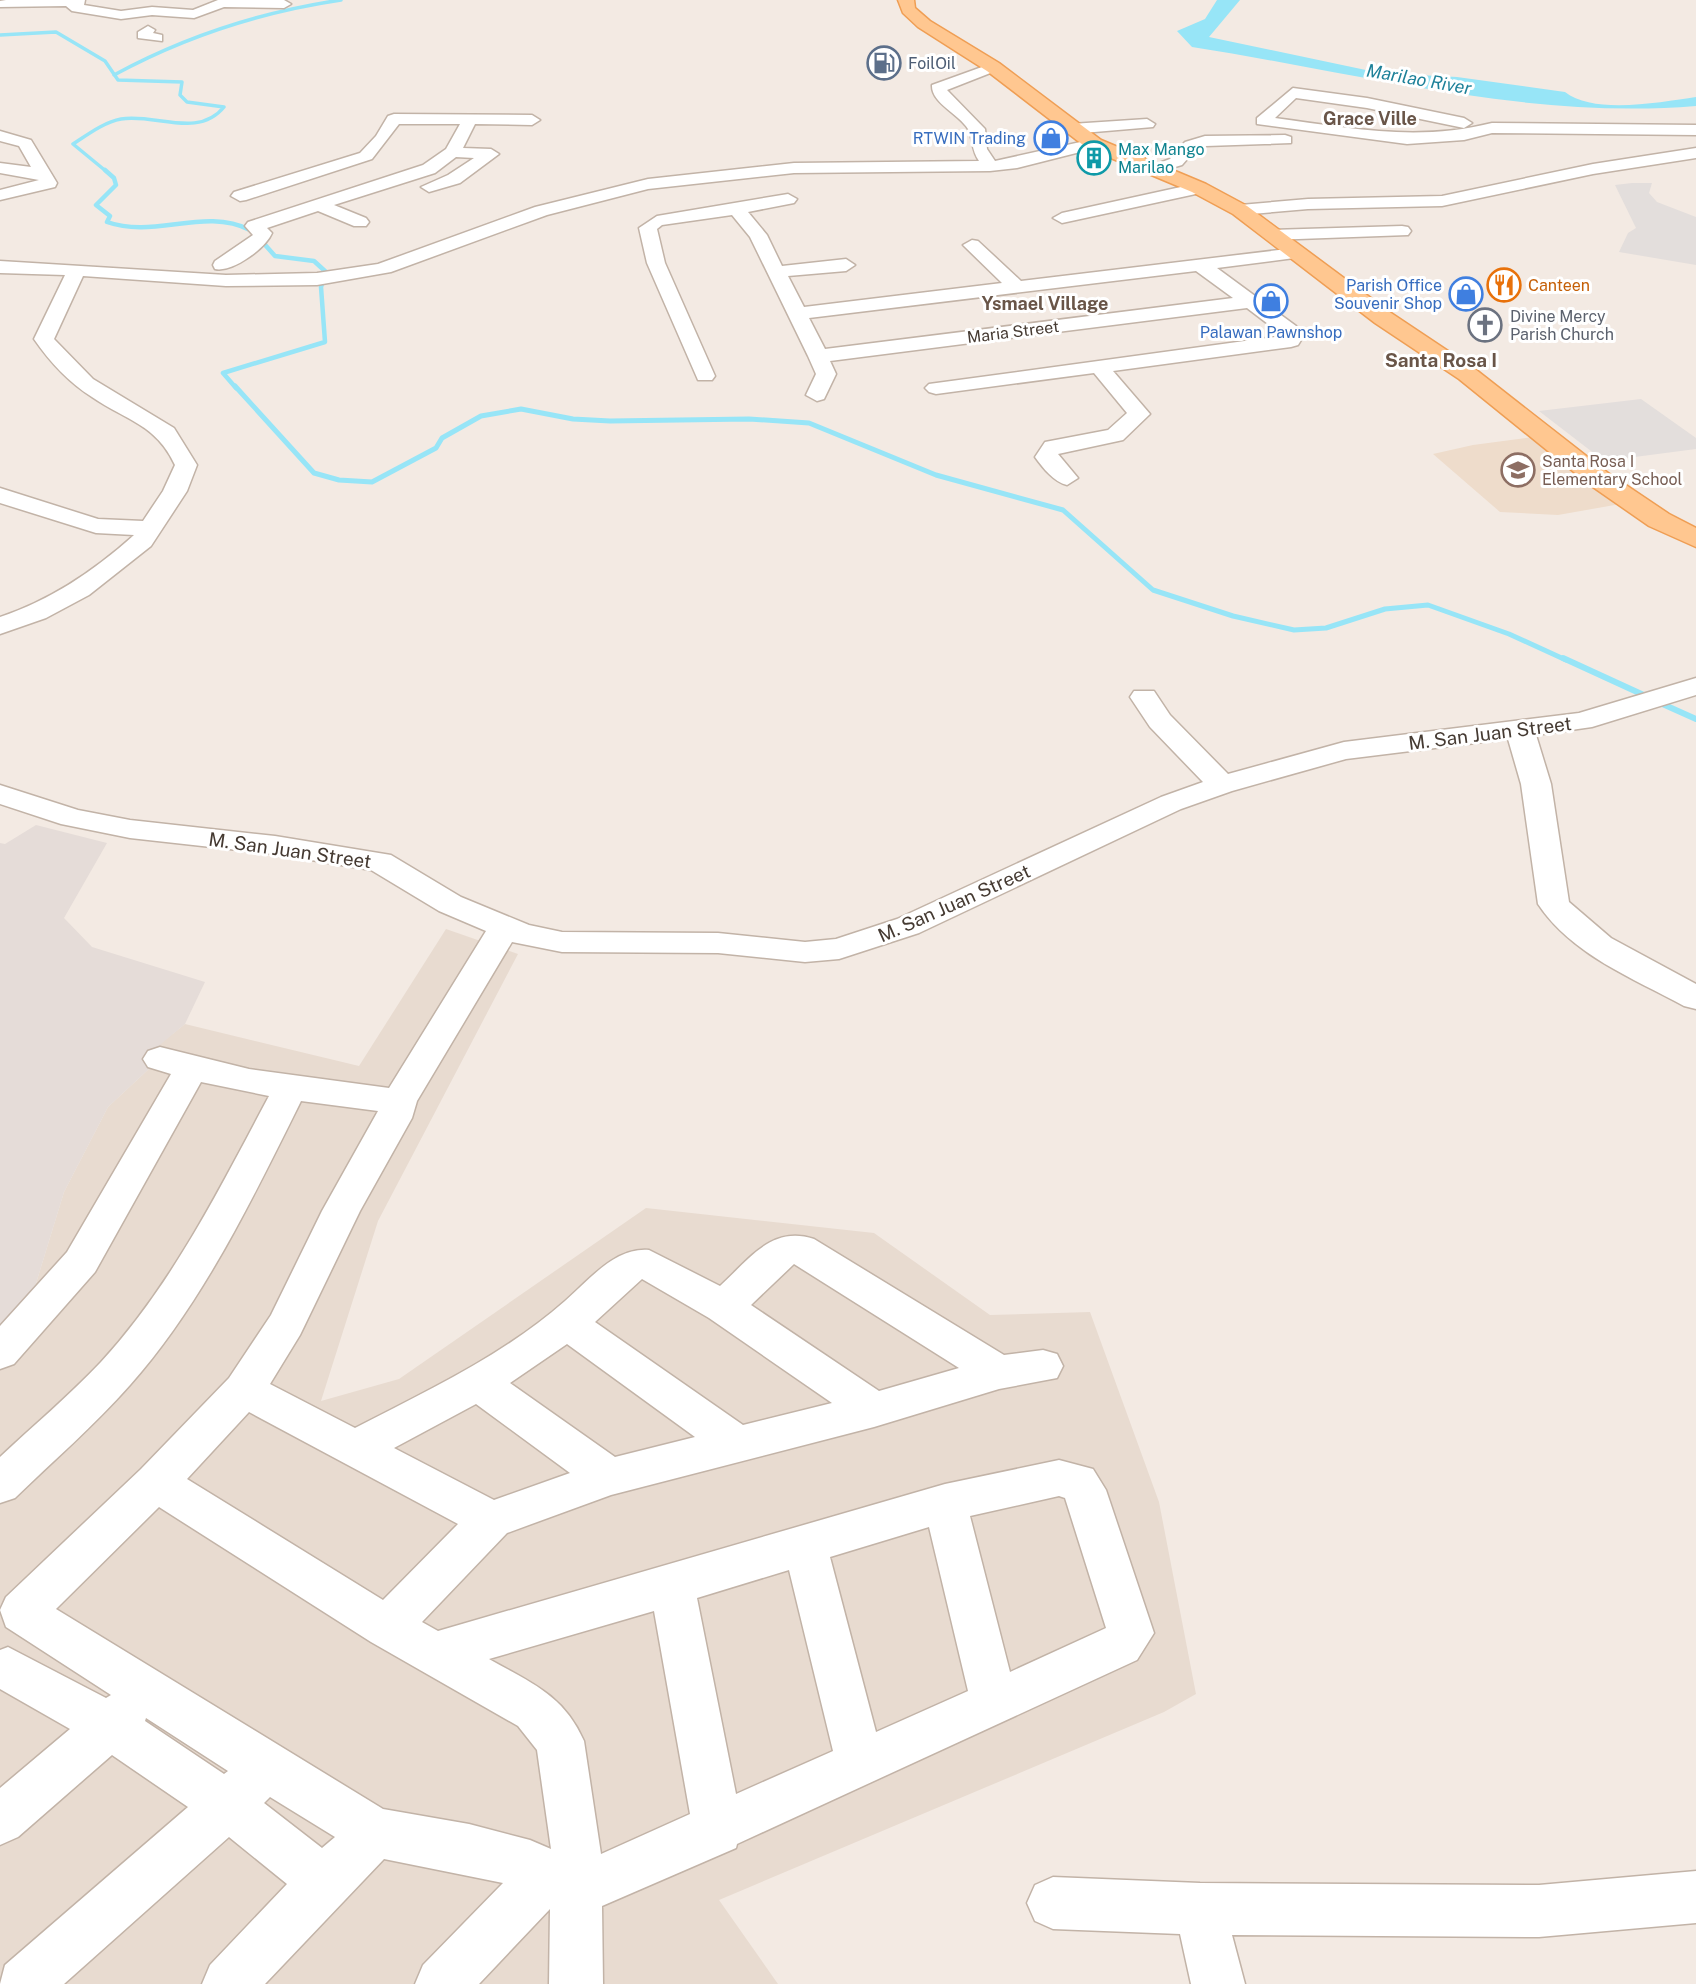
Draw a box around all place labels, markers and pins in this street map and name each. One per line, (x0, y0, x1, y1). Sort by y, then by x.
fuel station icon: FoilOil (865, 44, 903, 82)
place label: FoilOil (908, 54, 956, 73)
shop icon: RTWIN Trading (1032, 119, 1070, 157)
place label: RTWIN Trading (913, 129, 1026, 148)
building icon: Max Mango Marilao (1075, 139, 1113, 177)
place label: Max Mango Marilao (1118, 140, 1205, 177)
restaurant icon: Canteen (1485, 266, 1523, 304)
shop icon: Parish Office Souvenir Shop (1447, 275, 1485, 313)
place label: Parish Office Souvenir Shop (1334, 276, 1442, 313)
place label: Canteen (1528, 276, 1590, 295)
shop icon: Palawan Pawnshop (1252, 282, 1290, 320)
church icon: Divine Mercy Parish Church (1466, 306, 1504, 344)
place label: Divine Mercy Parish Church (1510, 307, 1614, 344)
place label: Palawan Pawnshop (1200, 323, 1342, 342)
school or university icon: Santa Rosa I Elementary School (1499, 451, 1537, 489)
place label: Santa Rosa I Elementary School (1542, 452, 1683, 489)

